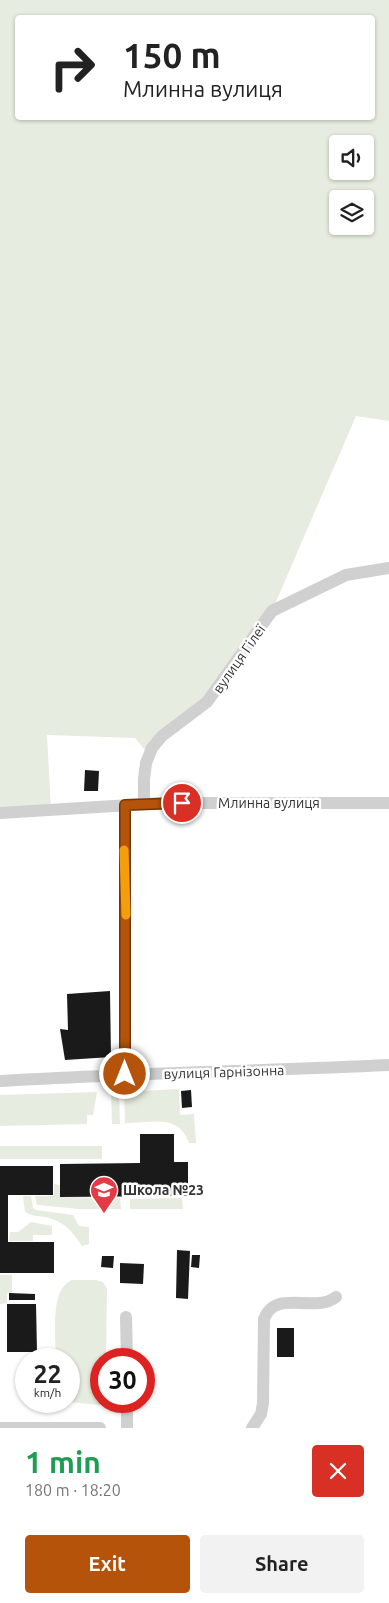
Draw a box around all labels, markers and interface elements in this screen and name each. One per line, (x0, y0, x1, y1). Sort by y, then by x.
icon: right (40, 35, 105, 100)
text: 150 m (123, 35, 221, 75)
text: Млинна вулиця (123, 76, 283, 101)
map controls (329, 135, 374, 235)
button: sound (329, 135, 374, 180)
button: layers (329, 190, 374, 235)
street label: вулиця Гілеї (210, 621, 269, 696)
pin (161, 782, 203, 824)
icon: arrive (168, 789, 196, 817)
street label: Млинна вулиця (218, 795, 320, 811)
position arrow (98, 1047, 150, 1099)
street label: вулиця Гарнізонна (163, 1062, 285, 1082)
school or university icon: Школа №23 (89, 1175, 119, 1214)
place label: Школа №23 (123, 1182, 204, 1198)
speed limit sign: 30 (90, 1348, 155, 1413)
text: 22 (33, 1360, 62, 1388)
text: km/h (34, 1386, 61, 1399)
text: 1 min (25, 1445, 101, 1479)
button: close (312, 1445, 364, 1497)
text: 180 m · 18:20 (25, 1481, 121, 1499)
button: Exit (25, 1535, 190, 1593)
button: Share (200, 1535, 364, 1593)

